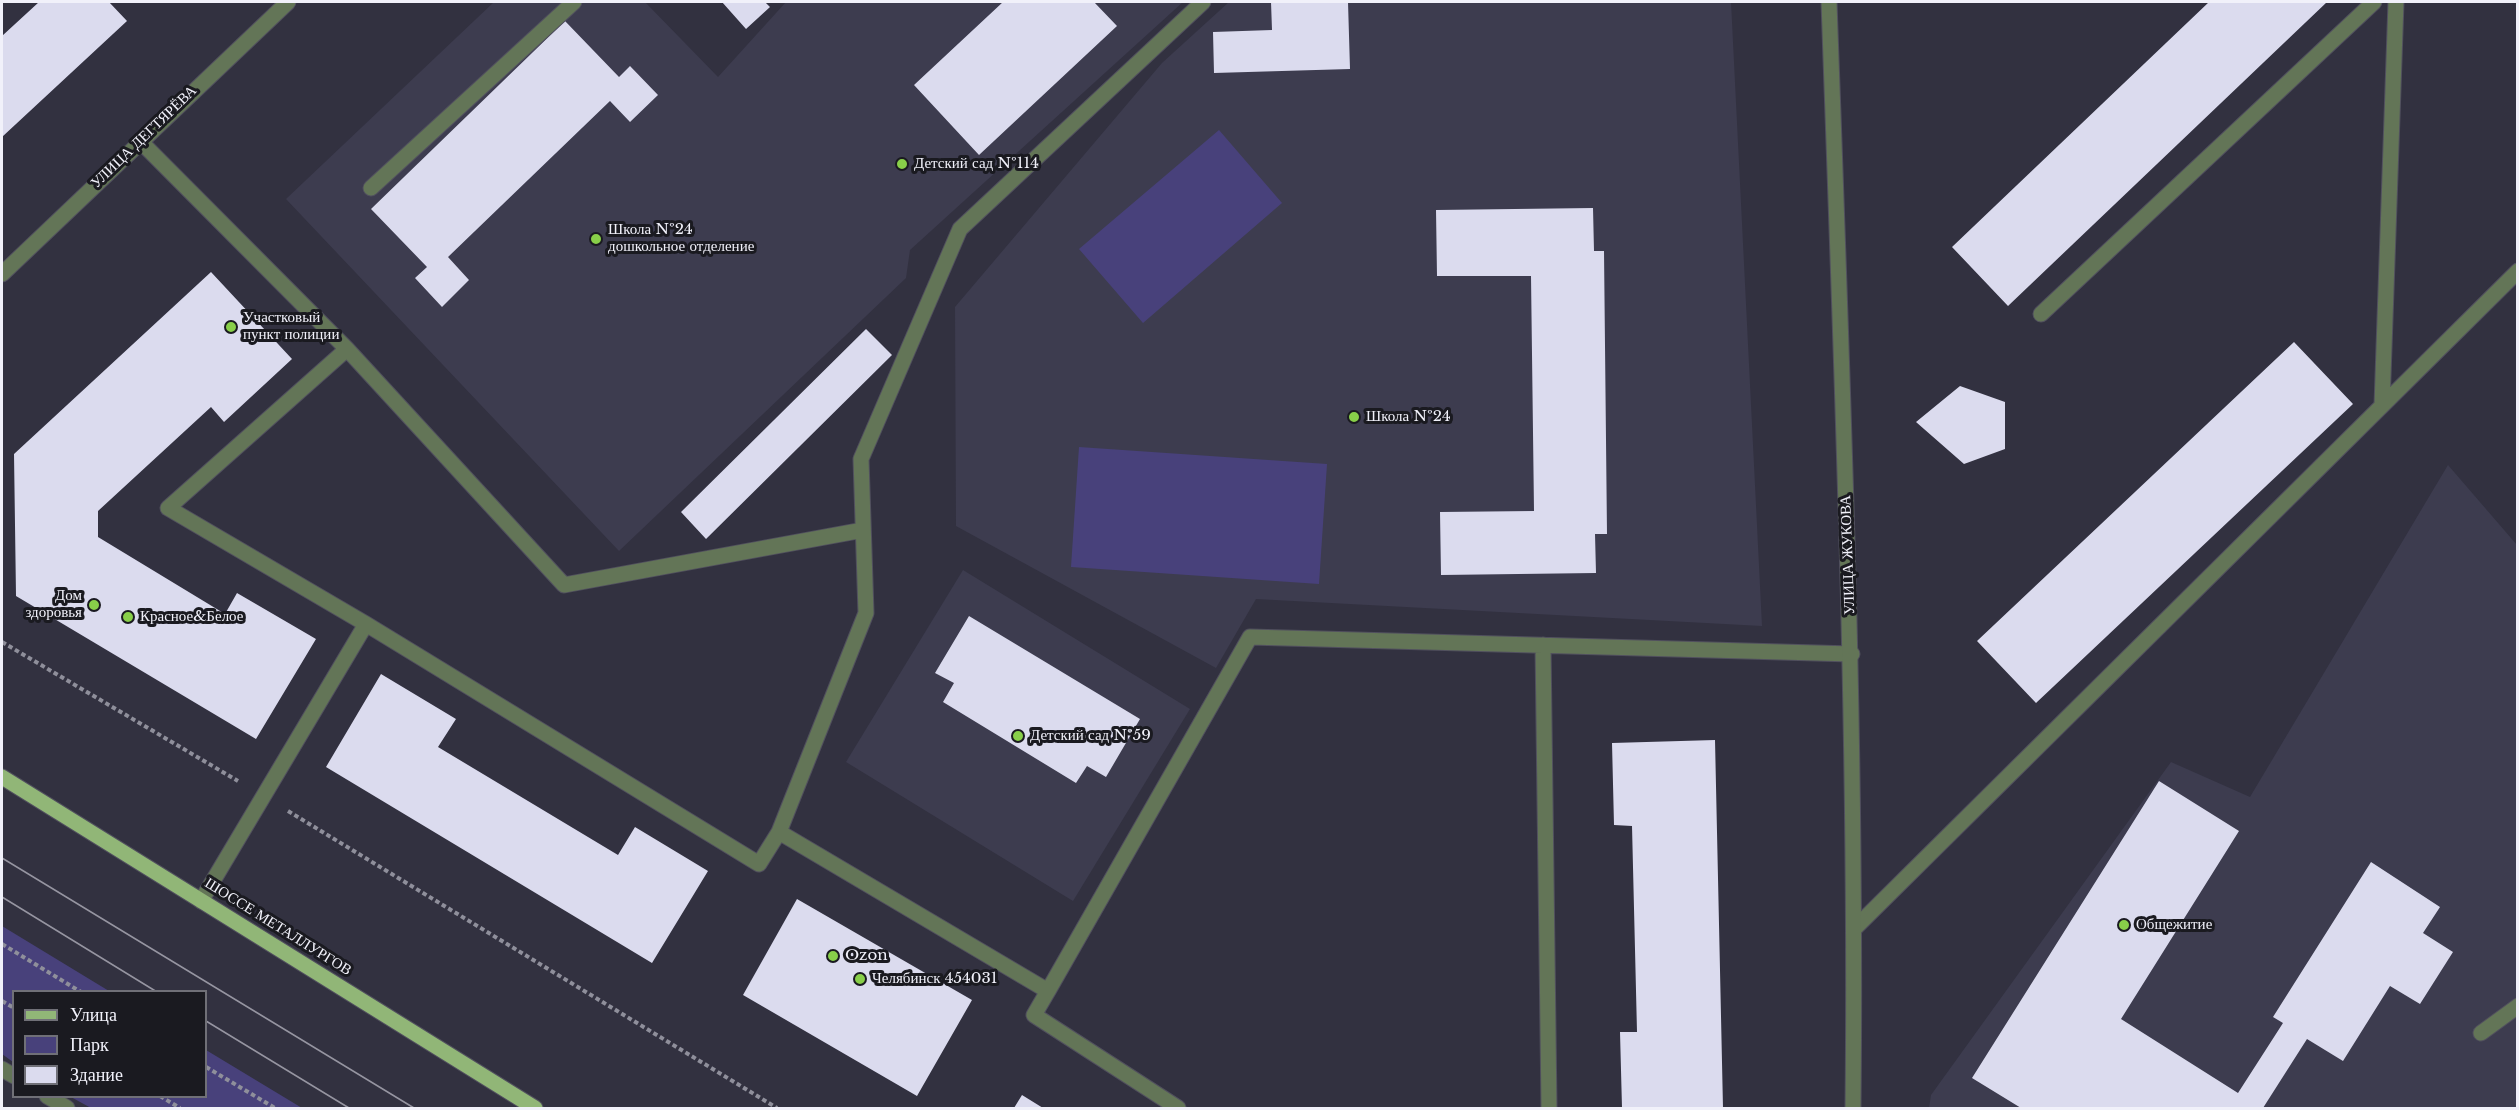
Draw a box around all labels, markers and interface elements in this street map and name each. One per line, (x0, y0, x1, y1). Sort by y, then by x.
street label: УЛИЦА ДЕГТЯРЁВА (87, 82, 201, 192)
place label: Детский сад №114 (914, 155, 1039, 173)
marker: Детский сад №114 (895, 157, 909, 171)
place label: Школа №24 дошкольное отделение (608, 221, 754, 256)
marker: Школа №24 дошкольное отделение (589, 232, 603, 246)
place label: Участковый пункт полиции (243, 309, 339, 344)
marker: Участковый пункт полиции (224, 320, 238, 334)
place label: Школа №24 (1366, 408, 1451, 426)
marker: Школа №24 (1347, 410, 1361, 424)
street label: УЛИЦА ЖУКОВА (1837, 495, 1859, 615)
place label: Дом здоровья (25, 587, 82, 622)
marker: Дом здоровья (87, 598, 101, 612)
place label: Красное&Белое (140, 608, 243, 626)
marker: Красное&Белое (121, 610, 135, 624)
place label: Детский сад №59 (1030, 727, 1151, 745)
marker: Детский сад №59 (1011, 729, 1025, 743)
street label: ШОССЕ МЕТАЛЛУРГОВ (201, 874, 355, 980)
place label: Общежитие (2136, 916, 2212, 934)
marker: Общежитие (2117, 918, 2131, 932)
place label: Ozon (845, 947, 888, 965)
marker: Ozon (826, 949, 840, 963)
place label: Челябинск 454031 (872, 970, 997, 988)
marker: Челябинск 454031 (853, 972, 867, 986)
legend (12, 990, 207, 1098)
text: Улица (70, 1004, 117, 1026)
text: Парк (70, 1034, 109, 1056)
text: Здание (70, 1064, 123, 1086)

